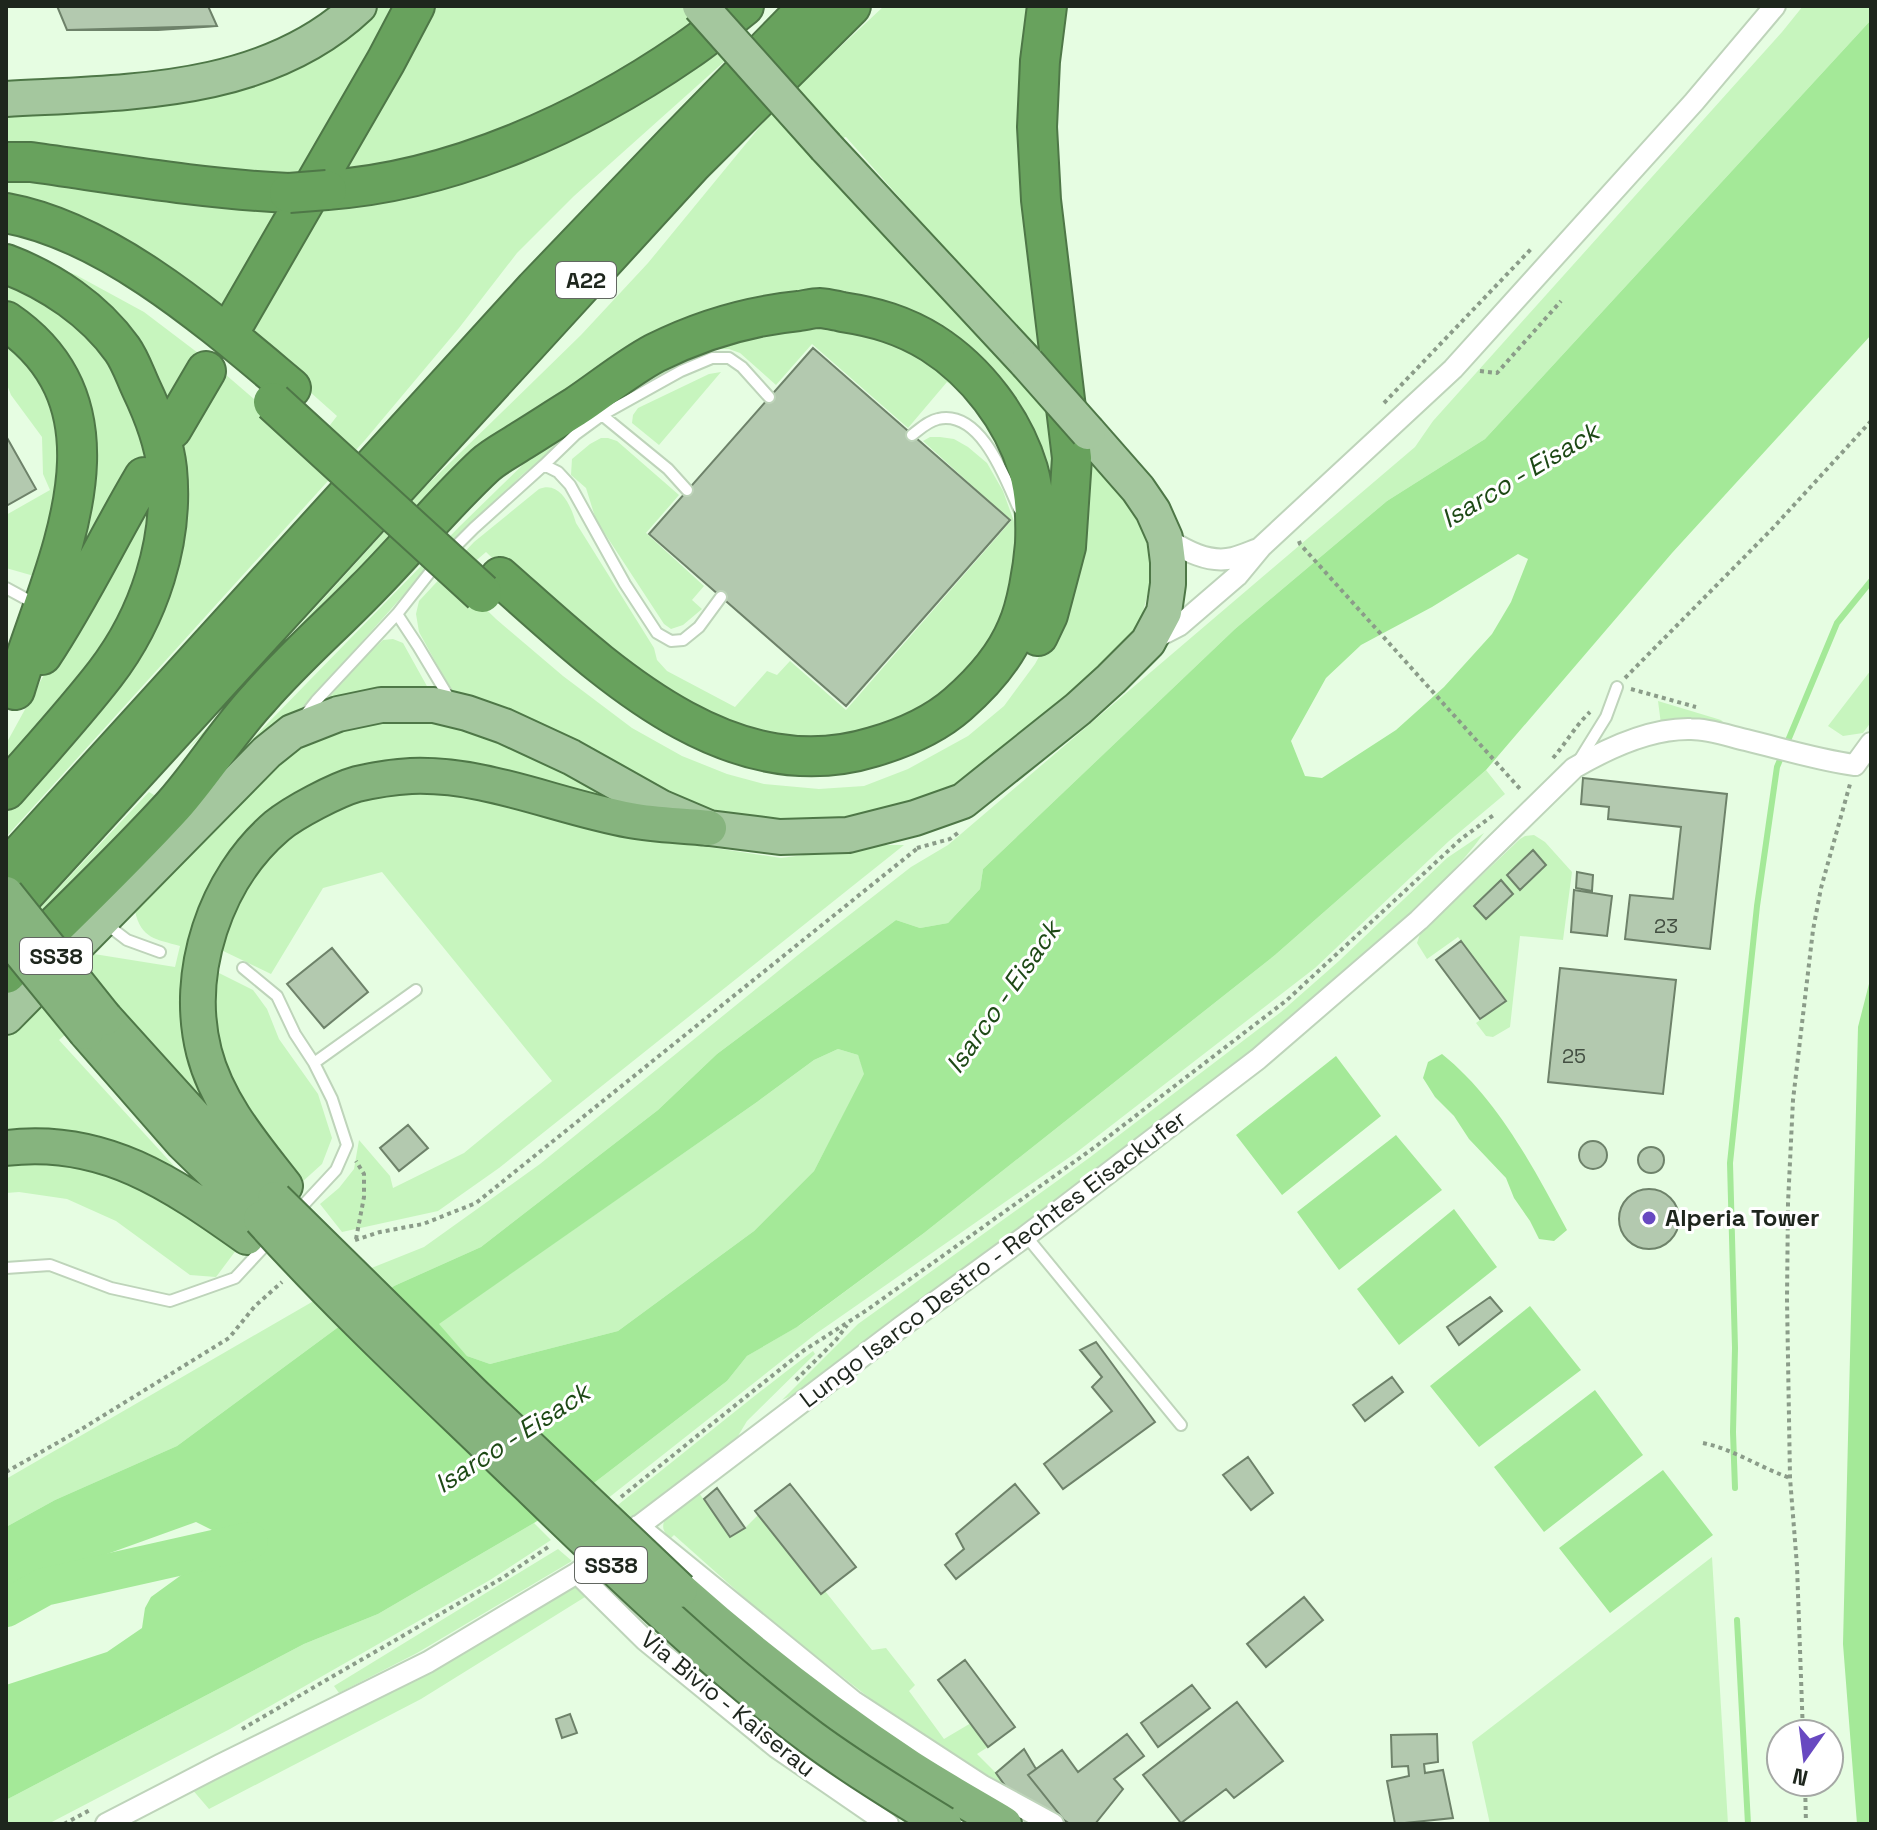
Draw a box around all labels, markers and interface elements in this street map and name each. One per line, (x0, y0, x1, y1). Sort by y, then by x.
road number: A22 (556, 262, 616, 298)
water label: Isarco - Eisack (1435, 413, 1608, 535)
water label: Isarco - Eisack (938, 912, 1070, 1080)
house number: 23 (1654, 913, 1678, 939)
road number: SS38 (20, 938, 92, 974)
house number: 25 (1562, 1043, 1586, 1069)
street label: Lungo Isarco Destro - Rechtes Eisackufer (793, 1103, 1192, 1414)
place label: Alperia Tower (1665, 1202, 1820, 1233)
marker: Alperia Tower (1640, 1209, 1658, 1227)
water label: Isarco - Eisack (428, 1374, 599, 1501)
road number: SS38 (575, 1547, 647, 1583)
street label: Via Bivio - Kaiserau (635, 1624, 822, 1784)
north arrow (1765, 1718, 1845, 1798)
text: N (1790, 1762, 1811, 1793)

